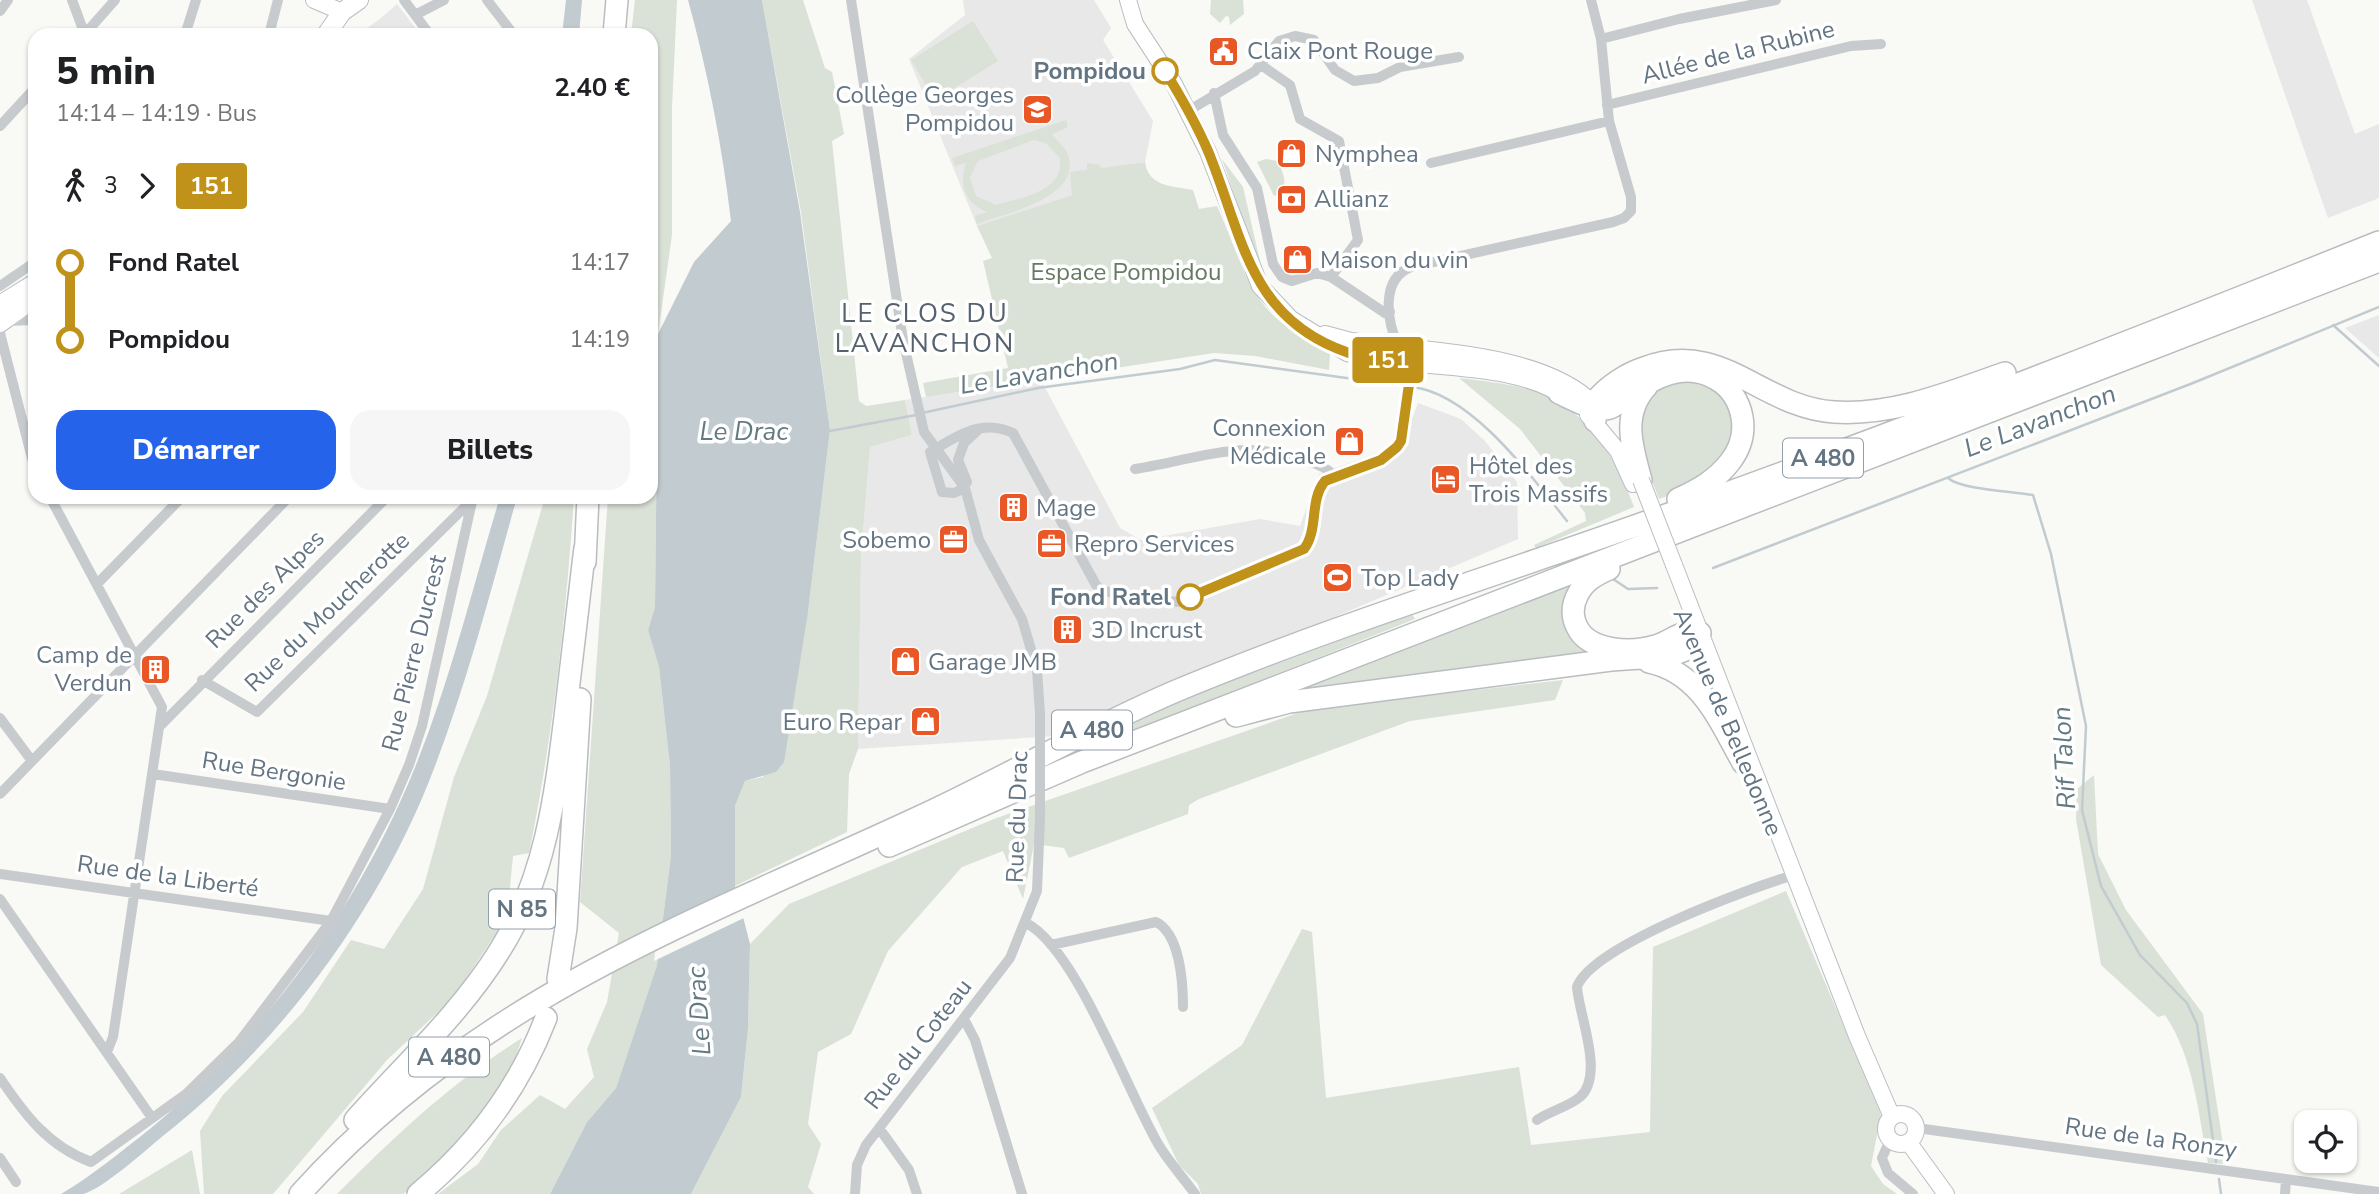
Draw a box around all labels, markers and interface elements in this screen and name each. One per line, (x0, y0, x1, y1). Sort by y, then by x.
street label: Allée de la Rubine (1638, 13, 1838, 91)
public building icon: Claix Pont Rouge (1207, 34, 1241, 68)
place label: Claix Pont Rouge (1247, 35, 1433, 67)
text: 5 min (56, 46, 156, 97)
place label: Pompidou (1033, 55, 1146, 87)
marker: Pompidou (1152, 58, 1178, 84)
text: 2.40 € (554, 70, 630, 105)
place label: Collège Georges Pompidou (835, 79, 1014, 139)
school or university icon: Collège Georges Pompidou (1020, 92, 1054, 126)
text: 14:14 – 14:19 · Bus (56, 98, 257, 129)
shop icon: Nymphea (1275, 137, 1309, 171)
place label: Nymphea (1315, 138, 1419, 170)
icon: walk (56, 167, 94, 205)
icon: forward (128, 167, 166, 205)
text: 3 (104, 170, 118, 201)
text: 151 (190, 170, 233, 202)
bank icon: Allianz (1274, 182, 1308, 216)
place label: Allianz (1314, 183, 1389, 215)
shop icon: Maison du vin (1280, 243, 1314, 277)
place label: Maison du vin (1320, 244, 1469, 276)
text: Fond Ratel (108, 245, 239, 280)
text: 14:17 (570, 247, 630, 278)
park label: Espace Pompidou (1031, 256, 1221, 288)
district label: LE CLOS DU LAVANCHON (835, 296, 1015, 361)
text: Pompidou (108, 322, 230, 357)
text: 14:19 (570, 324, 630, 355)
line badge: 151 (1348, 337, 1428, 383)
water label: Le Lavanchon (957, 343, 1121, 403)
text: 151 (1366, 344, 1410, 376)
water label: Le Lavanchon (1959, 376, 2121, 466)
button: Démarrer (56, 410, 336, 490)
button: Billets (350, 410, 630, 490)
place label: Connexion Médicale (1212, 412, 1326, 472)
water label: Le Drac (700, 414, 789, 449)
shop icon: Connexion Médicale (1332, 425, 1366, 459)
road number: A 480 (1783, 438, 1863, 478)
place label: Hôtel des Trois Massifs (1469, 450, 1608, 510)
hotel icon: Hôtel des Trois Massifs (1429, 463, 1463, 497)
building icon: Mage (996, 491, 1030, 525)
place label: Mage (1036, 492, 1096, 524)
street label: Rue des Alpes (199, 523, 331, 655)
office icon: Sobemo (937, 523, 971, 557)
place label: Sobemo (842, 524, 931, 556)
street label: Rue du Moucherotte (238, 525, 416, 699)
office icon: Repro Services (1034, 527, 1068, 561)
place label: Repro Services (1074, 528, 1234, 560)
street label: Rue Pierre Ducrest (374, 551, 454, 755)
sports icon: Top Lady (1321, 561, 1355, 595)
place label: Top Lady (1361, 562, 1460, 594)
place label: Fond Ratel (1050, 581, 1171, 613)
marker: Fond Ratel (1177, 584, 1203, 610)
street label: Avenue de Belledonne (1666, 603, 1790, 841)
building icon: 3D Incrust (1051, 613, 1085, 647)
place label: 3D Incrust (1091, 614, 1203, 646)
place label: Camp de Verdun (36, 639, 132, 699)
shop icon: Garage JMB (888, 645, 922, 679)
place label: Garage JMB (928, 646, 1057, 678)
building icon: Camp de Verdun (138, 652, 172, 686)
shop icon: Euro Repar (908, 705, 942, 739)
place label: Euro Repar (783, 706, 902, 738)
water label: Rif Talon (2044, 706, 2084, 810)
road number: A 480 (1052, 710, 1132, 750)
street label: Rue Bergonie (200, 744, 348, 798)
street label: Rue du Drac (999, 750, 1035, 884)
street label: Rue de la Liberté (75, 847, 261, 905)
road number: N 85 (489, 890, 555, 928)
water label: Le Drac (678, 965, 720, 1057)
street label: Rue du Coteau (857, 972, 979, 1116)
road number: A 480 (409, 1038, 489, 1076)
street label: Rue de la Ronzy (2063, 1110, 2240, 1166)
map controls (2294, 1110, 2357, 1173)
button: locate (2294, 1110, 2357, 1173)

